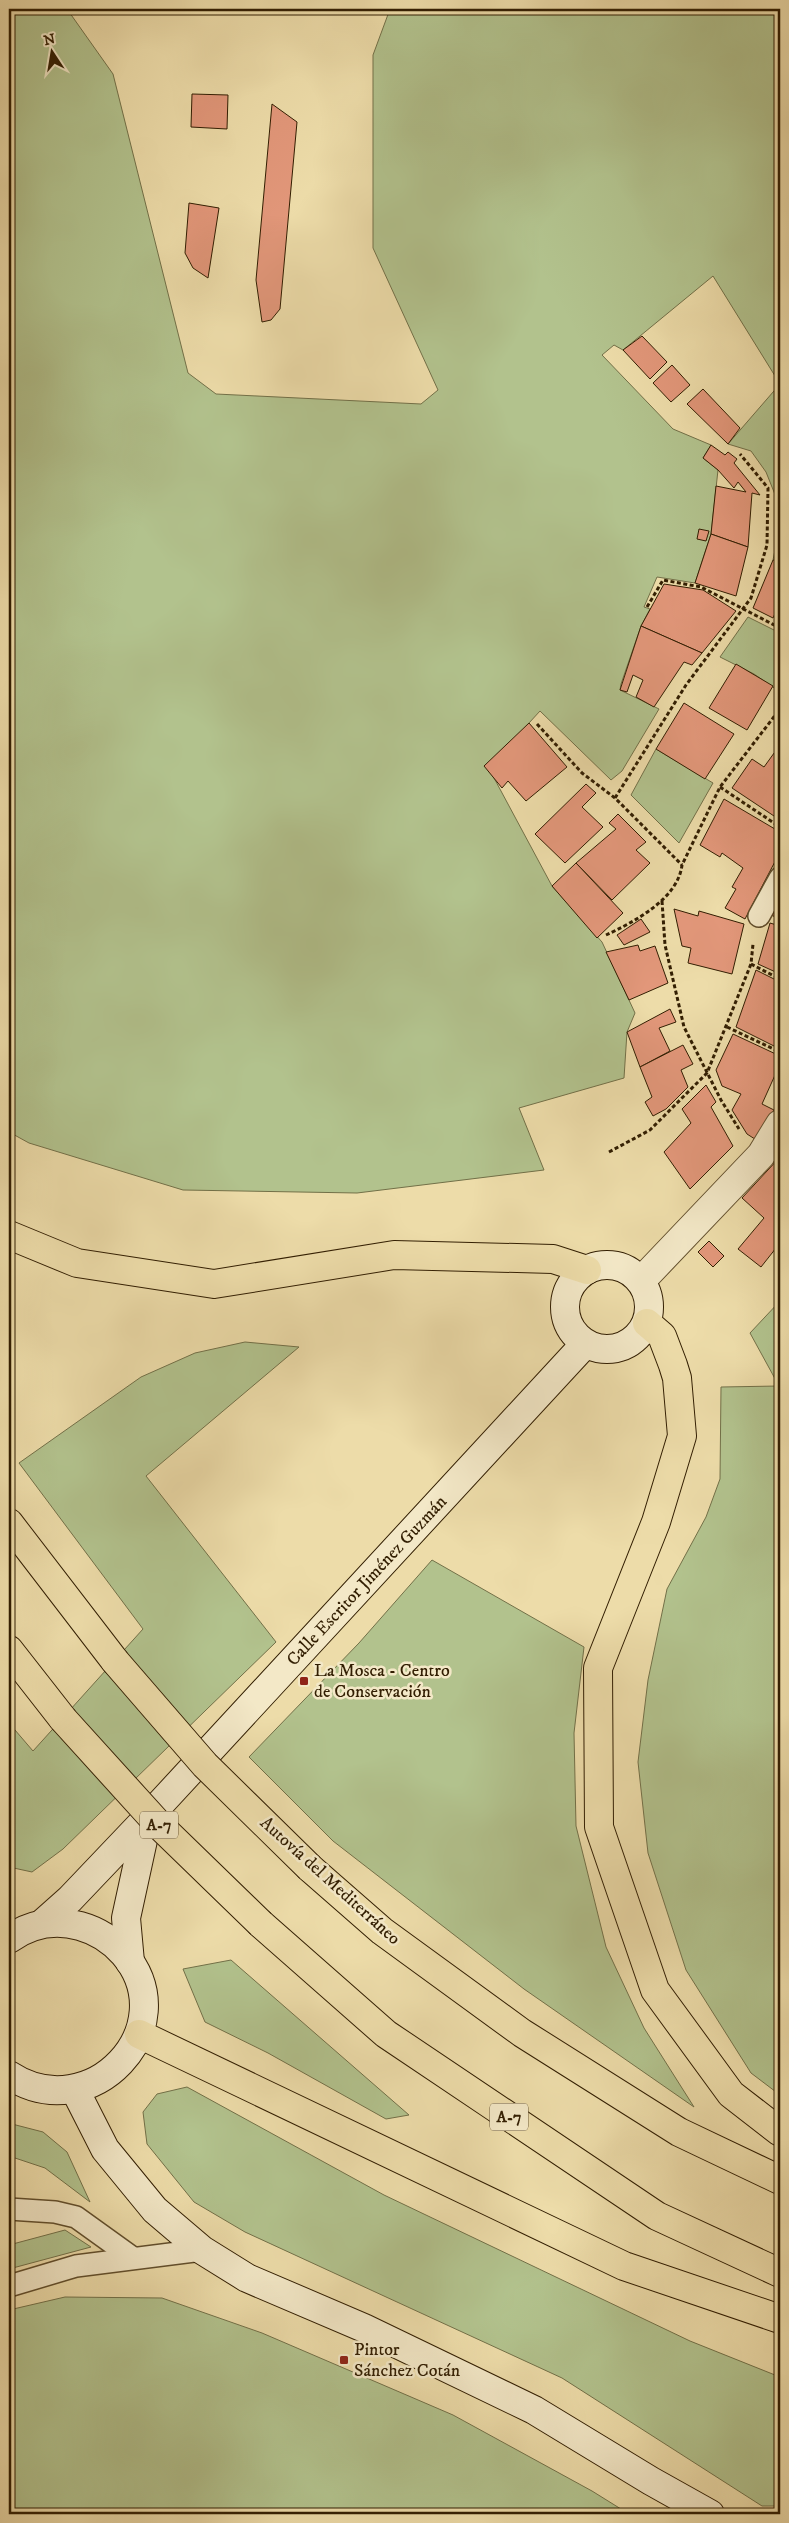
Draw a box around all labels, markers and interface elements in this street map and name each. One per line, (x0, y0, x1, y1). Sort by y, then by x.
north arrow (28, 28, 78, 78)
text: N (42, 30, 57, 50)
street label: Calle Escritor Jiménez Guzmán (282, 1491, 452, 1671)
place label: La Mosca - Centro de Conservación (314, 1660, 450, 1703)
marker: La Mosca - Centro de Conservación (298, 1675, 310, 1687)
road number: A-7 (140, 1812, 178, 1838)
street label: Autovía del Mediterráneo (255, 1812, 405, 1950)
road number: A-7 (490, 2104, 528, 2130)
place label: Pintor Sánchez Cotán (354, 2339, 461, 2382)
marker: Pintor Sánchez Cotán (338, 2354, 350, 2366)

